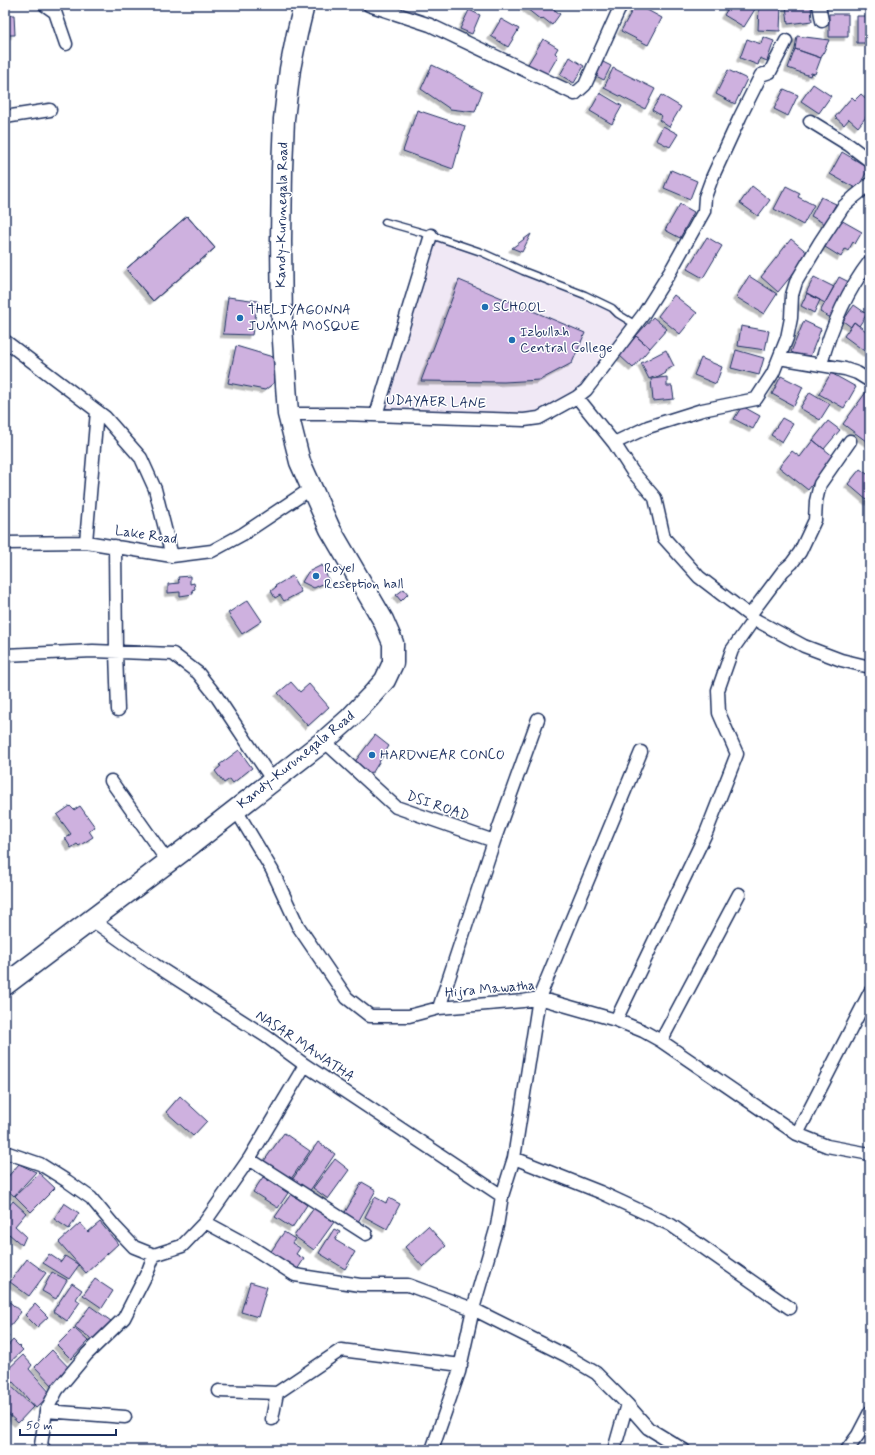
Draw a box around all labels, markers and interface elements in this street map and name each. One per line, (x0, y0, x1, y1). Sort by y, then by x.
street label: Kandy-Kurunegala Road (272, 142, 292, 288)
place label: SCHOOL (493, 298, 546, 316)
place label: THELIYAGONNA JUMMA MOSQUE (248, 301, 360, 335)
marker: SCHOOL (480, 302, 490, 312)
marker: THELIYAGONNA JUMMA MOSQUE (235, 313, 245, 323)
place label: Izbullah Central College (520, 323, 612, 358)
marker: Izbullah Central College (507, 335, 517, 345)
street label: UDAYAER LANE (386, 391, 486, 413)
street label: Lake Road (114, 522, 178, 548)
place label: Royel Reseption hall (324, 559, 404, 593)
marker: Royel Reseption hall (311, 571, 321, 581)
street label: Kandy-Kurunegala Road (234, 707, 358, 813)
place label: HARDWEAR CONCO (380, 746, 505, 764)
marker: HARDWEAR CONCO (367, 750, 377, 760)
street label: DSI ROAD (404, 787, 472, 825)
street label: Hijra Mawatha (444, 976, 536, 1002)
street label: NASAR MAWATHA (252, 1006, 358, 1086)
scale bar (20, 1411, 116, 1437)
text: 50 m (26, 1418, 53, 1434)

